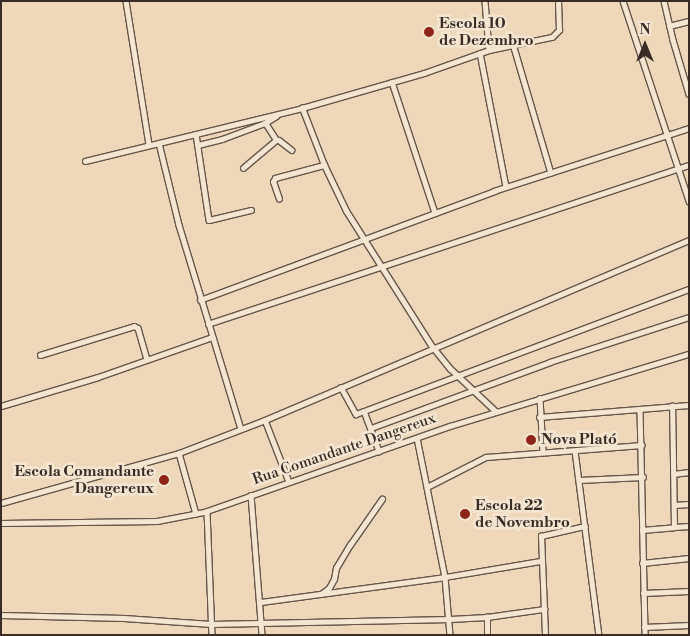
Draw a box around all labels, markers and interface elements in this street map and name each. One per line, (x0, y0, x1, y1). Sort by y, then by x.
place label: Escola 10 de Dezembro (439, 14, 534, 49)
north arrow (620, 20, 670, 70)
text: N (639, 21, 651, 39)
marker: Escola 10 de Dezembro (423, 26, 435, 38)
street label: Rua Comandante Dangereux (250, 409, 438, 489)
place label: Nova Plató (541, 431, 617, 449)
marker: Nova Plató (525, 434, 537, 446)
place label: Escola Comandante Dangereux (14, 462, 154, 497)
marker: Escola Comandante Dangereux (158, 474, 170, 486)
place label: Escola 22 de Novembro (475, 496, 570, 531)
marker: Escola 22 de Novembro (459, 508, 471, 520)

